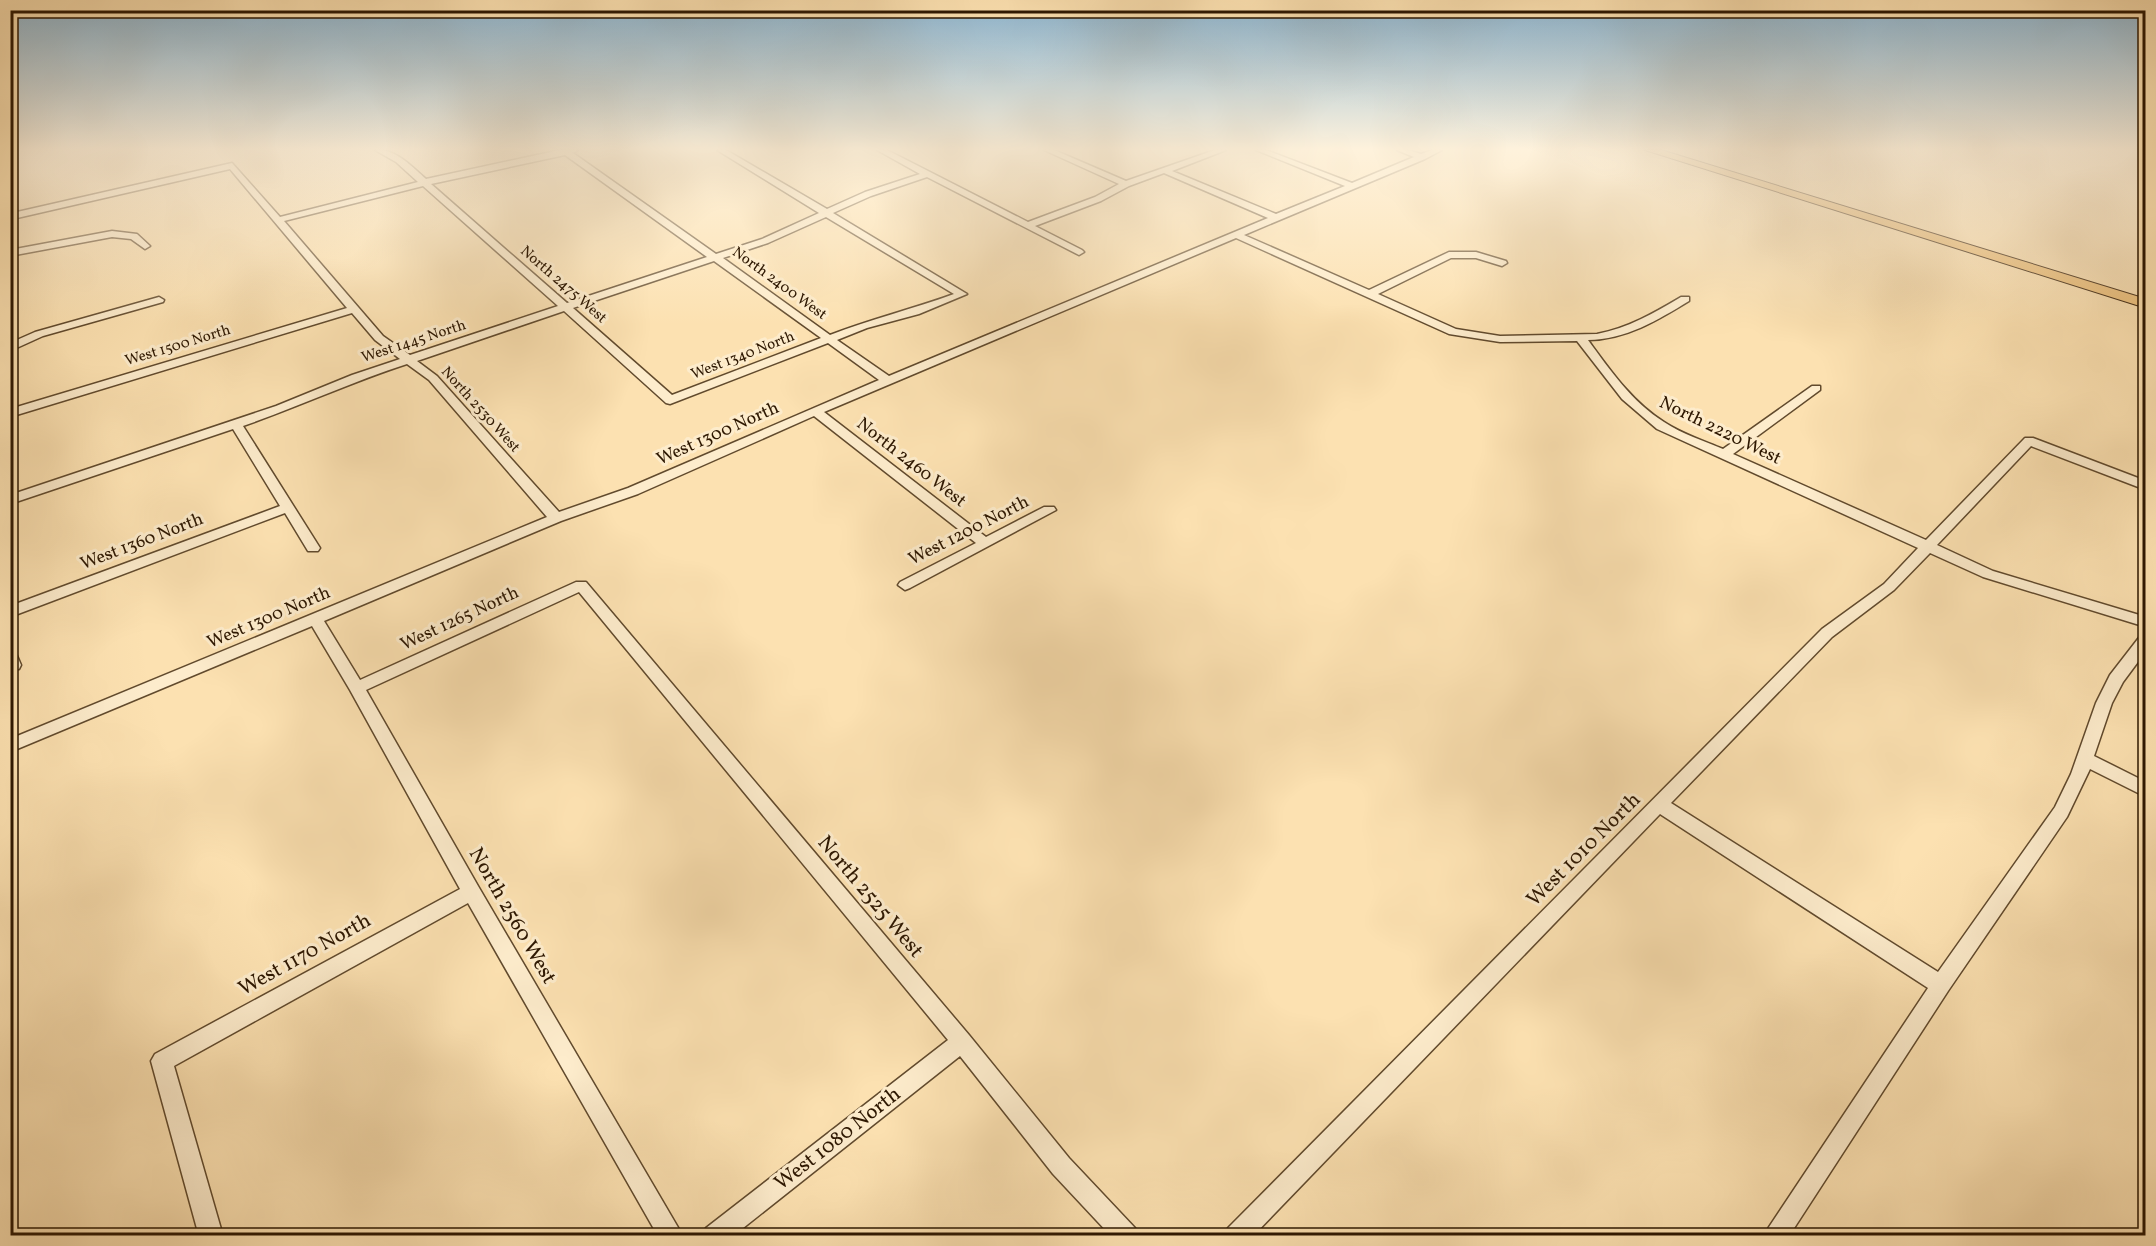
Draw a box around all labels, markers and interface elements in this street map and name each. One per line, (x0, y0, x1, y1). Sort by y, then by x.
street label: North 2475 West (515, 241, 611, 329)
street label: North 2400 West (727, 242, 831, 326)
street label: West 1445 North (359, 315, 469, 369)
street label: West 1500 North (123, 320, 233, 372)
street label: West 1340 North (688, 327, 798, 385)
street label: North 2530 West (436, 362, 524, 458)
street label: North 2220 West (1655, 391, 1785, 471)
street label: West 1300 North (653, 396, 784, 472)
street label: North 2460 West (851, 412, 971, 514)
street label: West 1200 North (904, 490, 1034, 572)
street label: West 1360 North (77, 507, 207, 577)
street label: West 1265 North (397, 580, 524, 657)
street label: West 1300 North (203, 581, 335, 655)
street label: West 1010 North (1520, 786, 1648, 914)
street label: North 2525 West (810, 830, 930, 964)
street label: North 2560 West (461, 842, 563, 990)
street label: West 1170 North (233, 906, 377, 1004)
street label: West 1080 North (769, 1080, 907, 1198)

